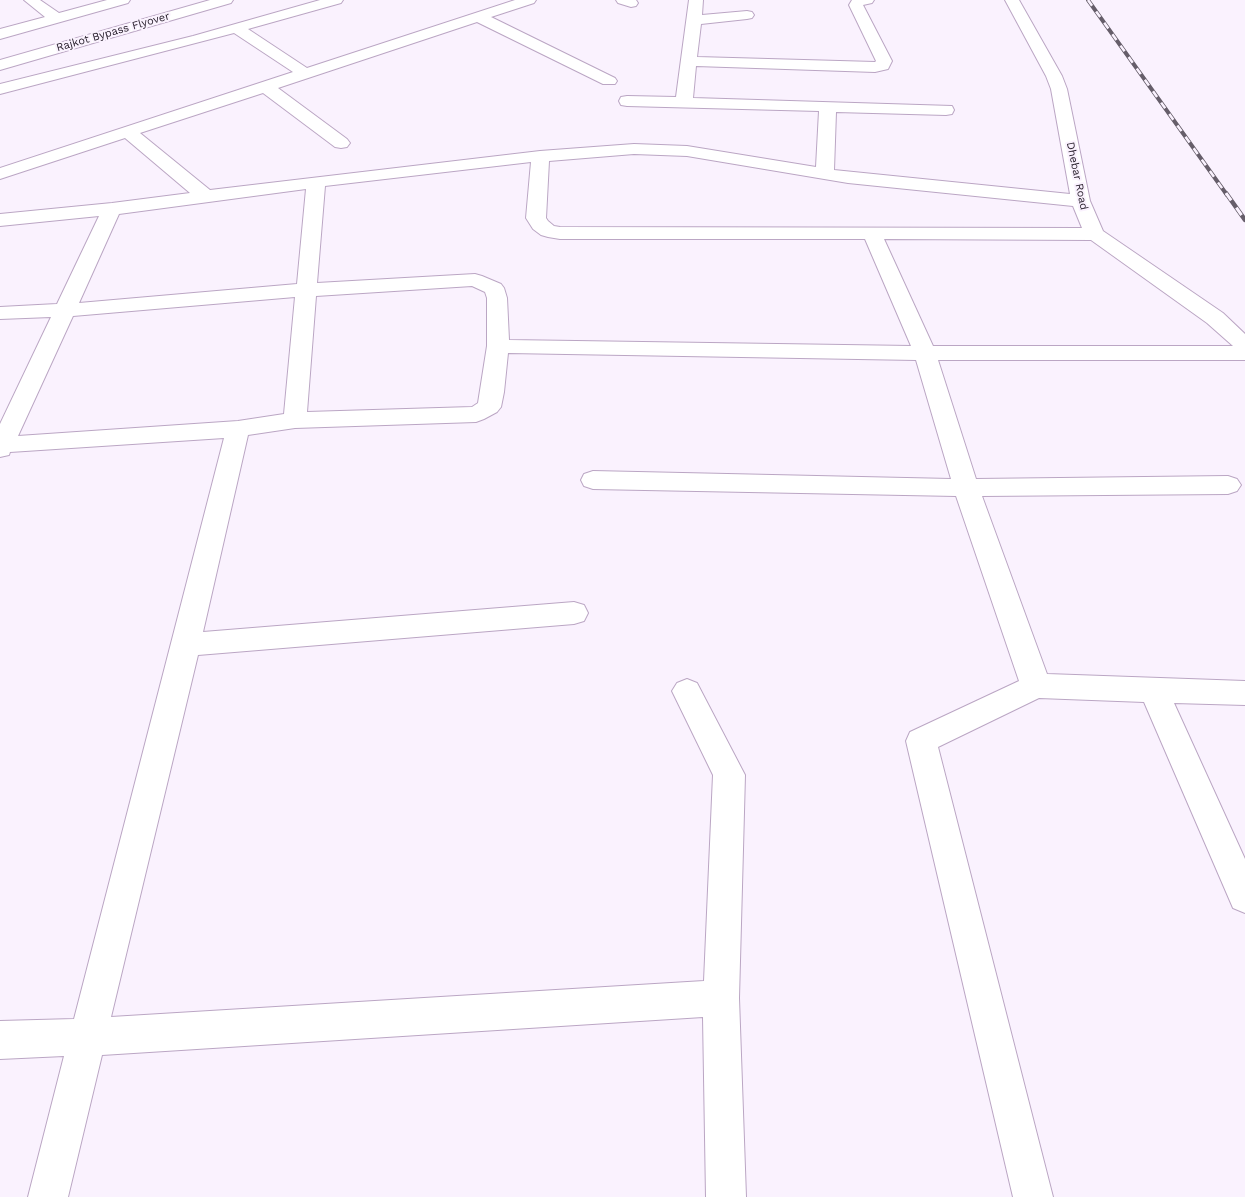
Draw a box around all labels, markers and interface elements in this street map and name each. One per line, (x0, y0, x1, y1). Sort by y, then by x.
street label: Rajkot Bypass Flyover (55, 9, 171, 55)
street label: Dhebar Road (1063, 141, 1091, 211)

